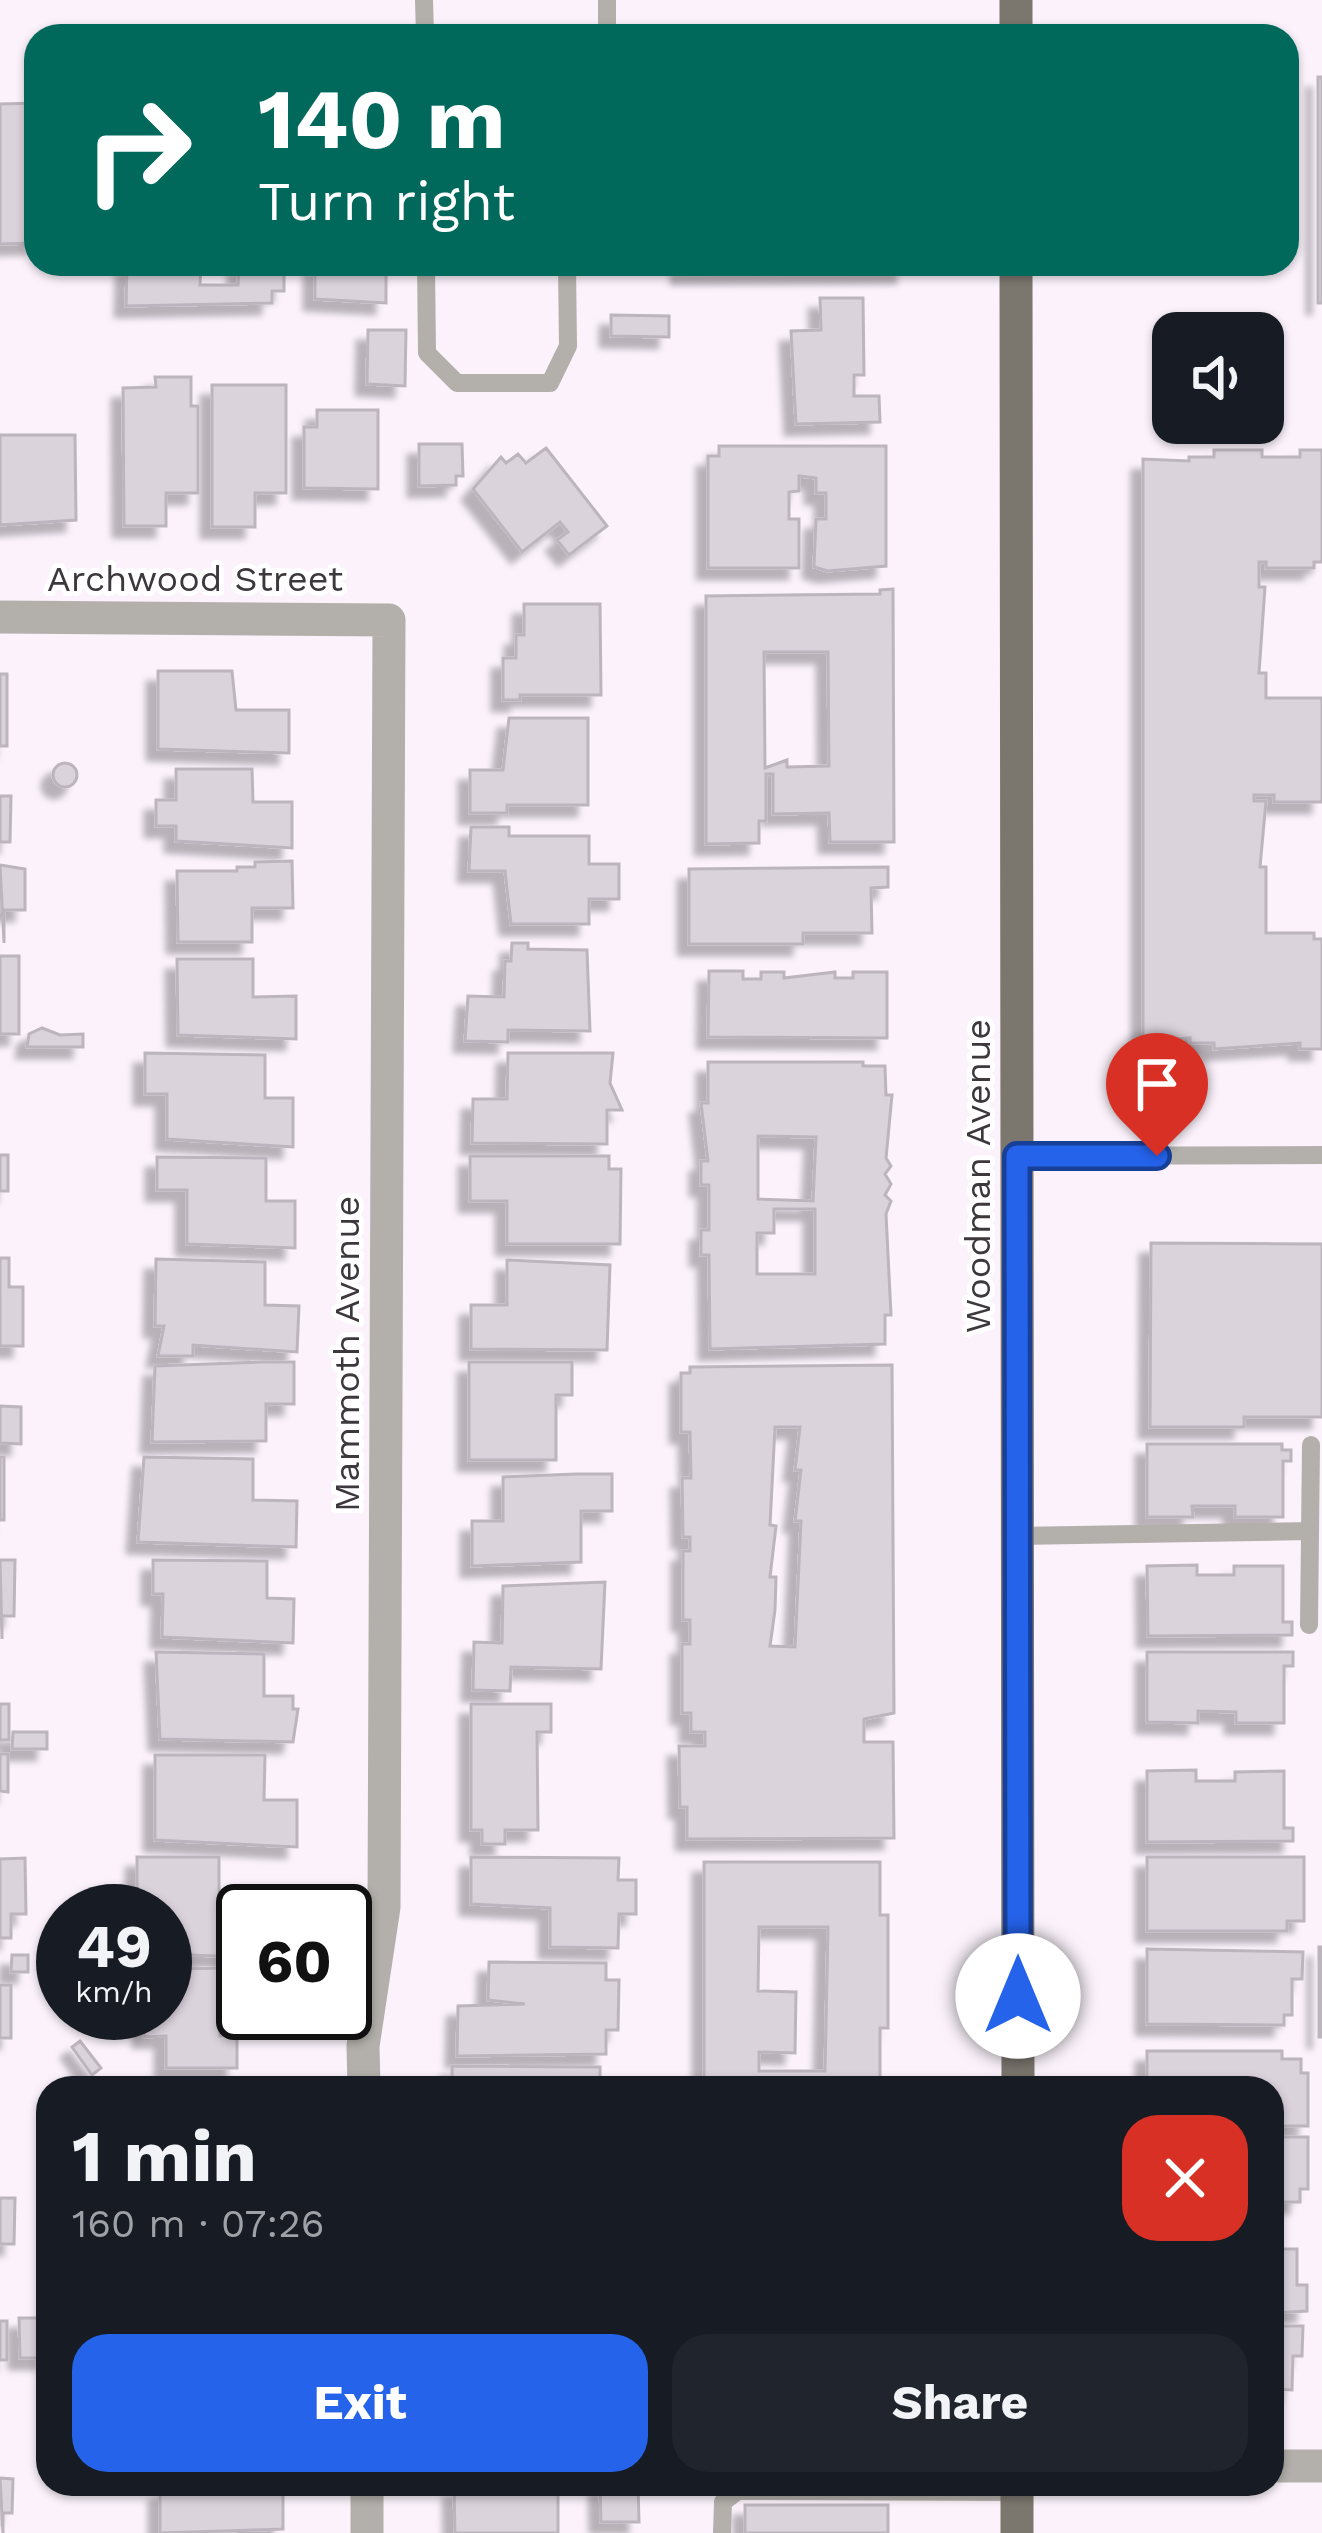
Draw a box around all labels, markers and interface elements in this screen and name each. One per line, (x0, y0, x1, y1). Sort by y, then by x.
text: 140 m (258, 70, 506, 168)
icon: right (60, 72, 216, 228)
text: Turn right (258, 170, 515, 233)
map controls (1152, 312, 1284, 444)
button: sound (1152, 312, 1284, 444)
street label: Archwood Street (47, 558, 343, 600)
street label: Woodman Avenue (957, 1019, 999, 1333)
pin (1106, 1033, 1208, 1156)
icon: arrive (1124, 1051, 1190, 1117)
street label: Mammoth Avenue (326, 1196, 368, 1512)
speed limit sign: 60 (216, 1884, 372, 2040)
text: 49 (76, 1911, 152, 1982)
position arrow (955, 1933, 1081, 2059)
text: km/h (75, 1974, 153, 2009)
text: 1 min (72, 2114, 257, 2198)
button: close (1122, 2115, 1248, 2241)
text: 160 m · 07:26 (72, 2201, 324, 2246)
button: Exit (72, 2334, 648, 2472)
button: Share (672, 2334, 1248, 2472)

